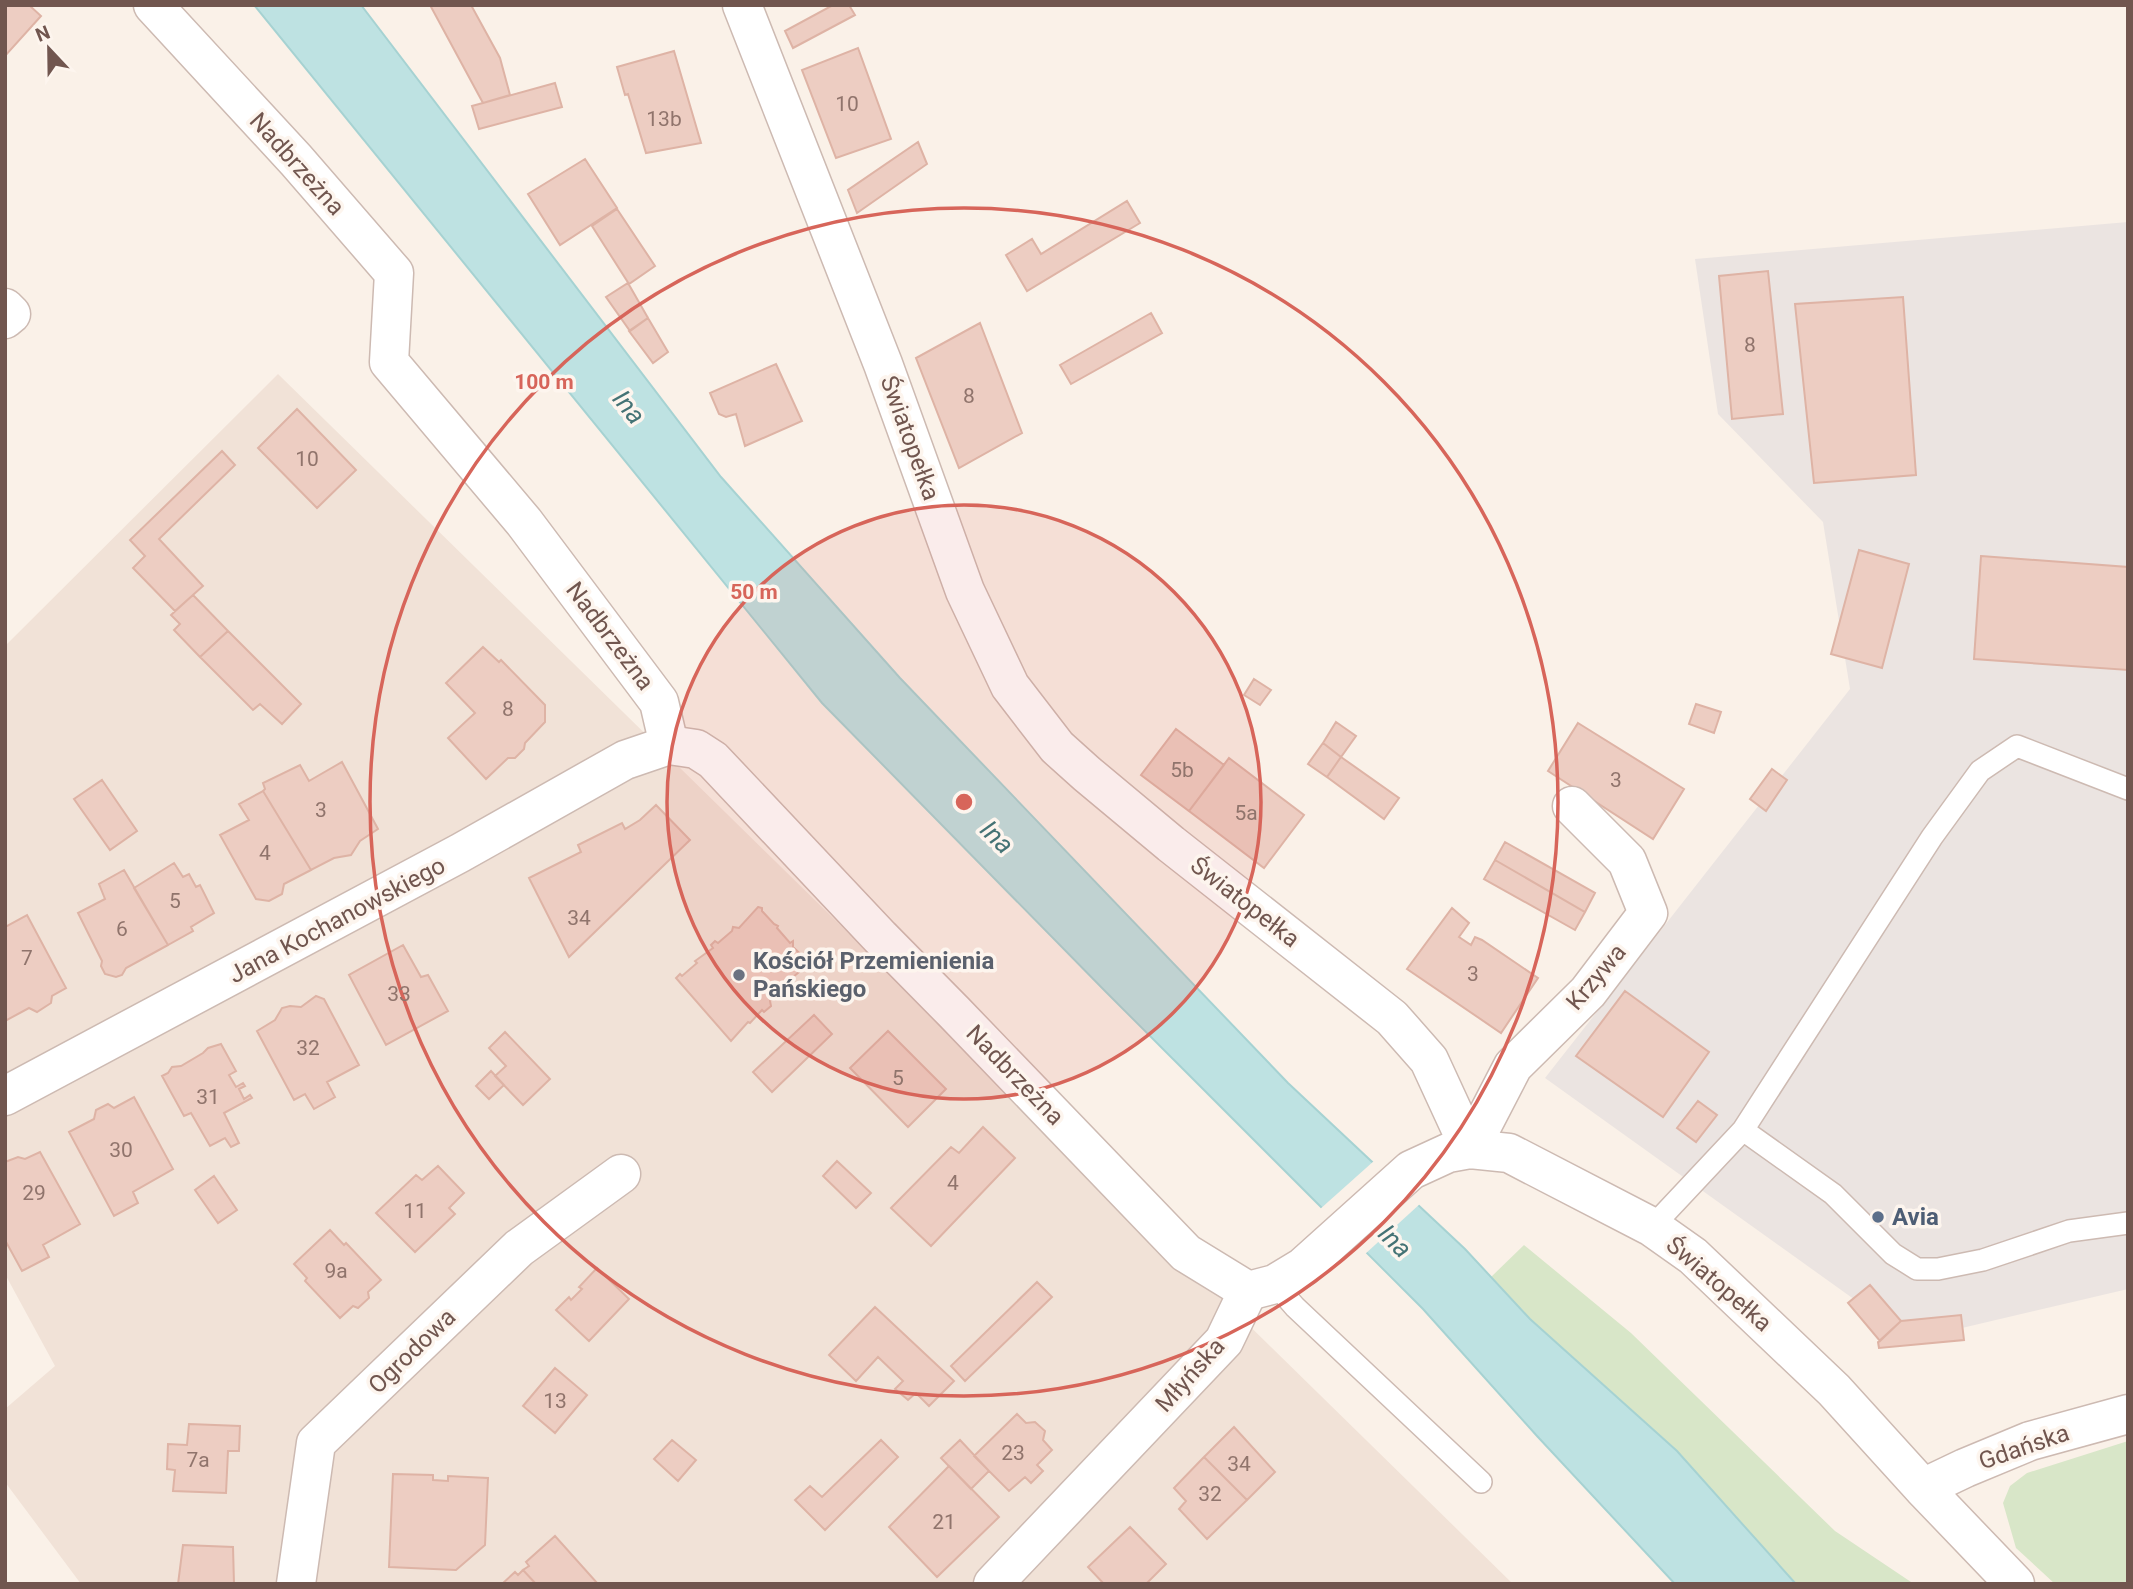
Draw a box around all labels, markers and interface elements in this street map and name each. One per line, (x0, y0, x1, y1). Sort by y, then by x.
north arrow (14, 14, 84, 84)
text: N (32, 21, 53, 47)
house number: 10 (835, 92, 859, 116)
street label: Nadbrzeżna (244, 107, 350, 221)
house number: 13b (646, 107, 682, 131)
house number: 8 (1744, 333, 1756, 357)
text: 100 m (514, 370, 574, 394)
street label: Światopełka (875, 372, 945, 504)
water label: Ina (606, 384, 652, 430)
house number: 8 (963, 384, 975, 408)
house number: 10 (295, 447, 319, 471)
street label: Nadbrzeżna (560, 576, 660, 696)
text: 50 m (730, 580, 778, 604)
house number: 8 (502, 697, 514, 721)
house number: 5b (1170, 758, 1194, 782)
house number: 3 (1610, 768, 1622, 792)
centre of rings (952, 790, 976, 814)
house number: 3 (315, 798, 327, 822)
house number: 5a (1234, 801, 1258, 825)
water label: Ina (974, 814, 1020, 860)
house number: 4 (259, 841, 271, 865)
street label: Jana Kochanowskiego (224, 851, 450, 989)
street label: Światopełka (1185, 851, 1305, 953)
house number: 5 (169, 889, 181, 913)
house number: 34 (567, 906, 591, 930)
house number: 6 (116, 917, 128, 941)
street label: Krzywa (1560, 938, 1632, 1016)
house number: 7 (21, 946, 33, 970)
place label: Kościół Przemienienia Pańskiego (753, 947, 994, 1003)
house number: 3 (1467, 962, 1479, 986)
marker: Kościół Przemienienia Pańskiego (731, 967, 747, 983)
house number: 33 (387, 982, 411, 1006)
street label: Nadbrzeżna (960, 1019, 1070, 1131)
house number: 32 (296, 1036, 320, 1060)
house number: 5 (892, 1066, 904, 1090)
house number: 31 (196, 1085, 220, 1109)
house number: 30 (109, 1138, 133, 1162)
house number: 4 (947, 1171, 959, 1195)
house number: 29 (22, 1181, 46, 1205)
house number: 11 (403, 1199, 427, 1223)
place label: Avia (1892, 1203, 1939, 1231)
marker: Avia (1870, 1209, 1886, 1225)
water label: Ina (1372, 1218, 1418, 1264)
street label: Światopełka (1661, 1231, 1777, 1337)
house number: 9a (324, 1259, 348, 1283)
street label: Ogrodowa (363, 1303, 461, 1399)
street label: Młyńska (1150, 1332, 1230, 1418)
house number: 13 (543, 1389, 567, 1413)
street label: Gdańska (1975, 1418, 2073, 1476)
house number: 23 (1001, 1441, 1025, 1465)
house number: 7a (186, 1448, 210, 1472)
house number: 34 (1227, 1452, 1251, 1476)
house number: 32 (1198, 1482, 1222, 1506)
house number: 21 (932, 1510, 956, 1534)

